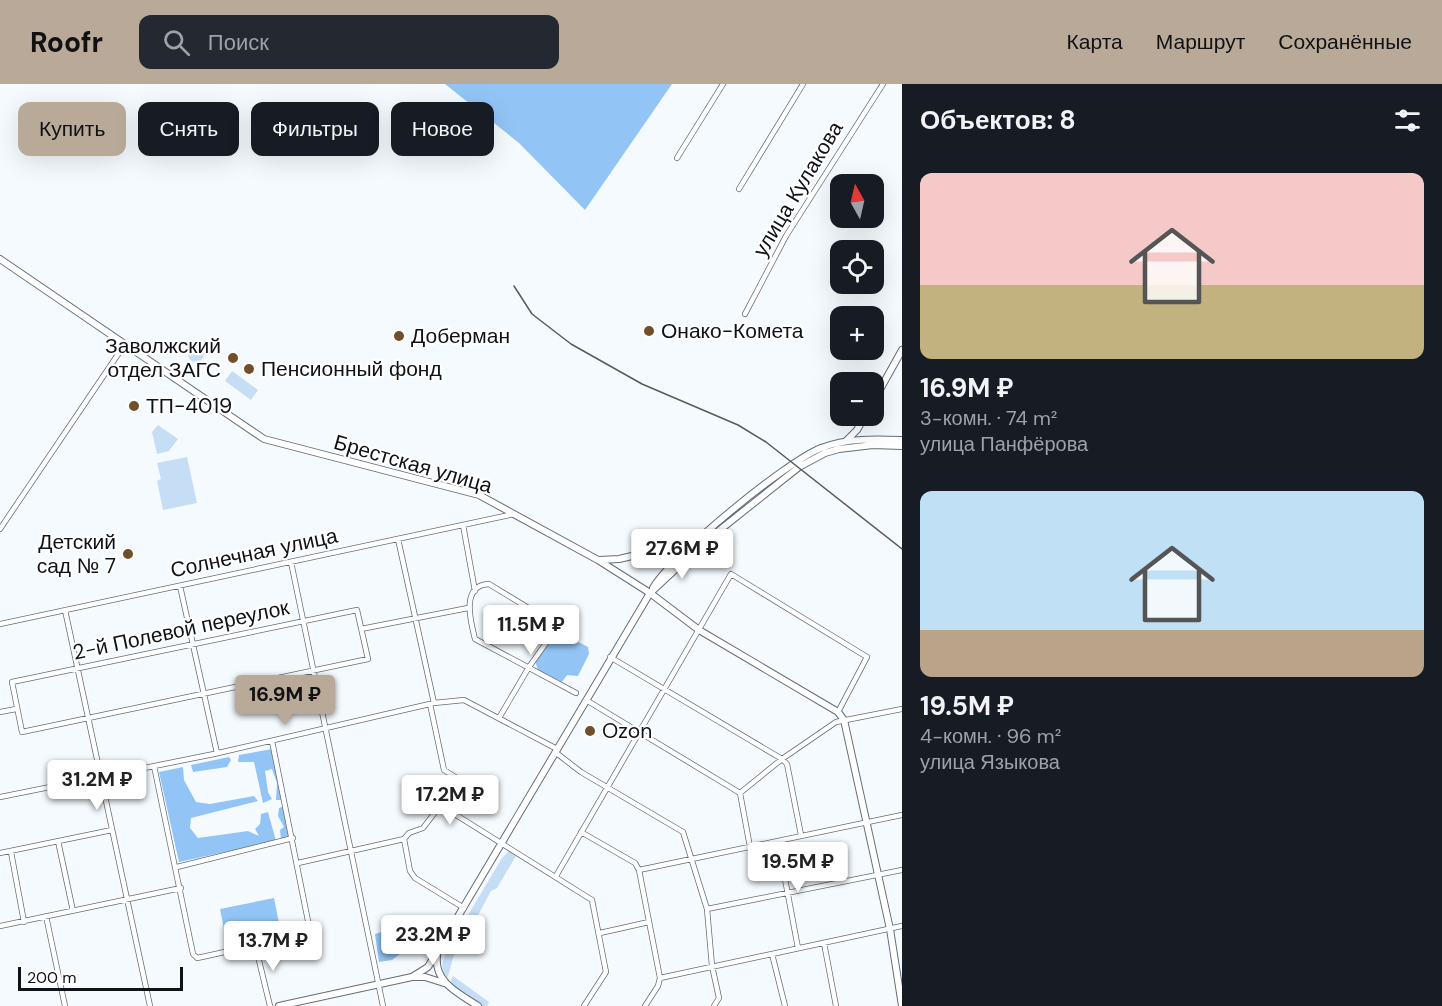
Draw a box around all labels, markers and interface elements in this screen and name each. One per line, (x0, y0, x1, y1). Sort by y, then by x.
search box (139, 15, 559, 69)
text: Roofr (30, 24, 103, 61)
icon: search (160, 26, 193, 59)
text: Поиск (208, 28, 269, 57)
text: Карта (1067, 28, 1123, 56)
text: Маршрут (1156, 28, 1245, 56)
text: Сохранённые (1278, 28, 1412, 56)
chip: Купить (18, 102, 126, 156)
chip: Снять (138, 102, 239, 156)
chip: Фильтры (251, 102, 379, 156)
chip: Новое (391, 102, 494, 156)
text: Объектов: 8 (920, 103, 1076, 137)
icon: filters (1391, 104, 1424, 137)
street label: улица Кулакова (747, 116, 850, 262)
north arrow (830, 174, 884, 228)
map controls (830, 174, 884, 426)
icon: home (1118, 212, 1226, 320)
button: locate (830, 240, 884, 294)
button: + (830, 306, 884, 360)
place label: Онако-Комета (661, 317, 804, 345)
place label: Доберман (411, 322, 510, 350)
marker: Онако-Комета (642, 324, 656, 338)
marker: Доберман (392, 329, 406, 343)
place label: Заволжский отдел ЗАГС (105, 332, 221, 384)
marker: Заволжский отдел ЗАГС (226, 351, 240, 365)
place label: Пенсионный фонд (261, 355, 442, 383)
marker: Пенсионный фонд (242, 362, 256, 376)
text: 16.9M ₽ (920, 371, 1014, 405)
button: − (830, 372, 884, 426)
place label: ТП-4019 (146, 392, 232, 420)
marker: ТП-4019 (127, 399, 141, 413)
text: 3-комн. · 74 m² (920, 405, 1057, 431)
street label: Брестская улица (331, 428, 496, 500)
text: улица Панфёрова (920, 431, 1088, 457)
street label: Солнечная улица (168, 522, 340, 584)
place label: Детский сад № 7 (37, 528, 116, 580)
pin: 27.6M ₽ (627, 529, 737, 580)
icon: home (1118, 530, 1226, 638)
text: 27.6M ₽ (645, 535, 719, 561)
marker: Детский сад № 7 (121, 547, 135, 561)
street label: 2-й Полевой переулок (70, 593, 293, 667)
pin: 11.5M ₽ (476, 605, 586, 656)
text: 11.5M ₽ (497, 611, 565, 637)
pin: 16.9M ₽ (230, 675, 340, 726)
text: 16.9M ₽ (249, 681, 321, 707)
text: 19.5M ₽ (920, 689, 1014, 723)
place label: Ozon (602, 717, 652, 745)
text: 4-комн. · 96 m² (920, 723, 1061, 749)
marker: Ozon (583, 724, 597, 738)
text: улица Языкова (920, 749, 1060, 775)
pin: 31.2M ₽ (42, 760, 152, 811)
text: 31.2M ₽ (61, 766, 133, 792)
pin: 17.2M ₽ (395, 775, 505, 826)
text: 17.2M ₽ (416, 781, 484, 807)
pin: 19.5M ₽ (743, 842, 853, 893)
text: 19.5M ₽ (762, 848, 834, 874)
pin: 23.2M ₽ (378, 915, 488, 966)
pin: 13.7M ₽ (218, 921, 328, 972)
text: 23.2M ₽ (395, 921, 471, 947)
text: 13.7M ₽ (238, 927, 308, 953)
scale bar (18, 964, 183, 992)
text: 200 m (27, 967, 76, 988)

